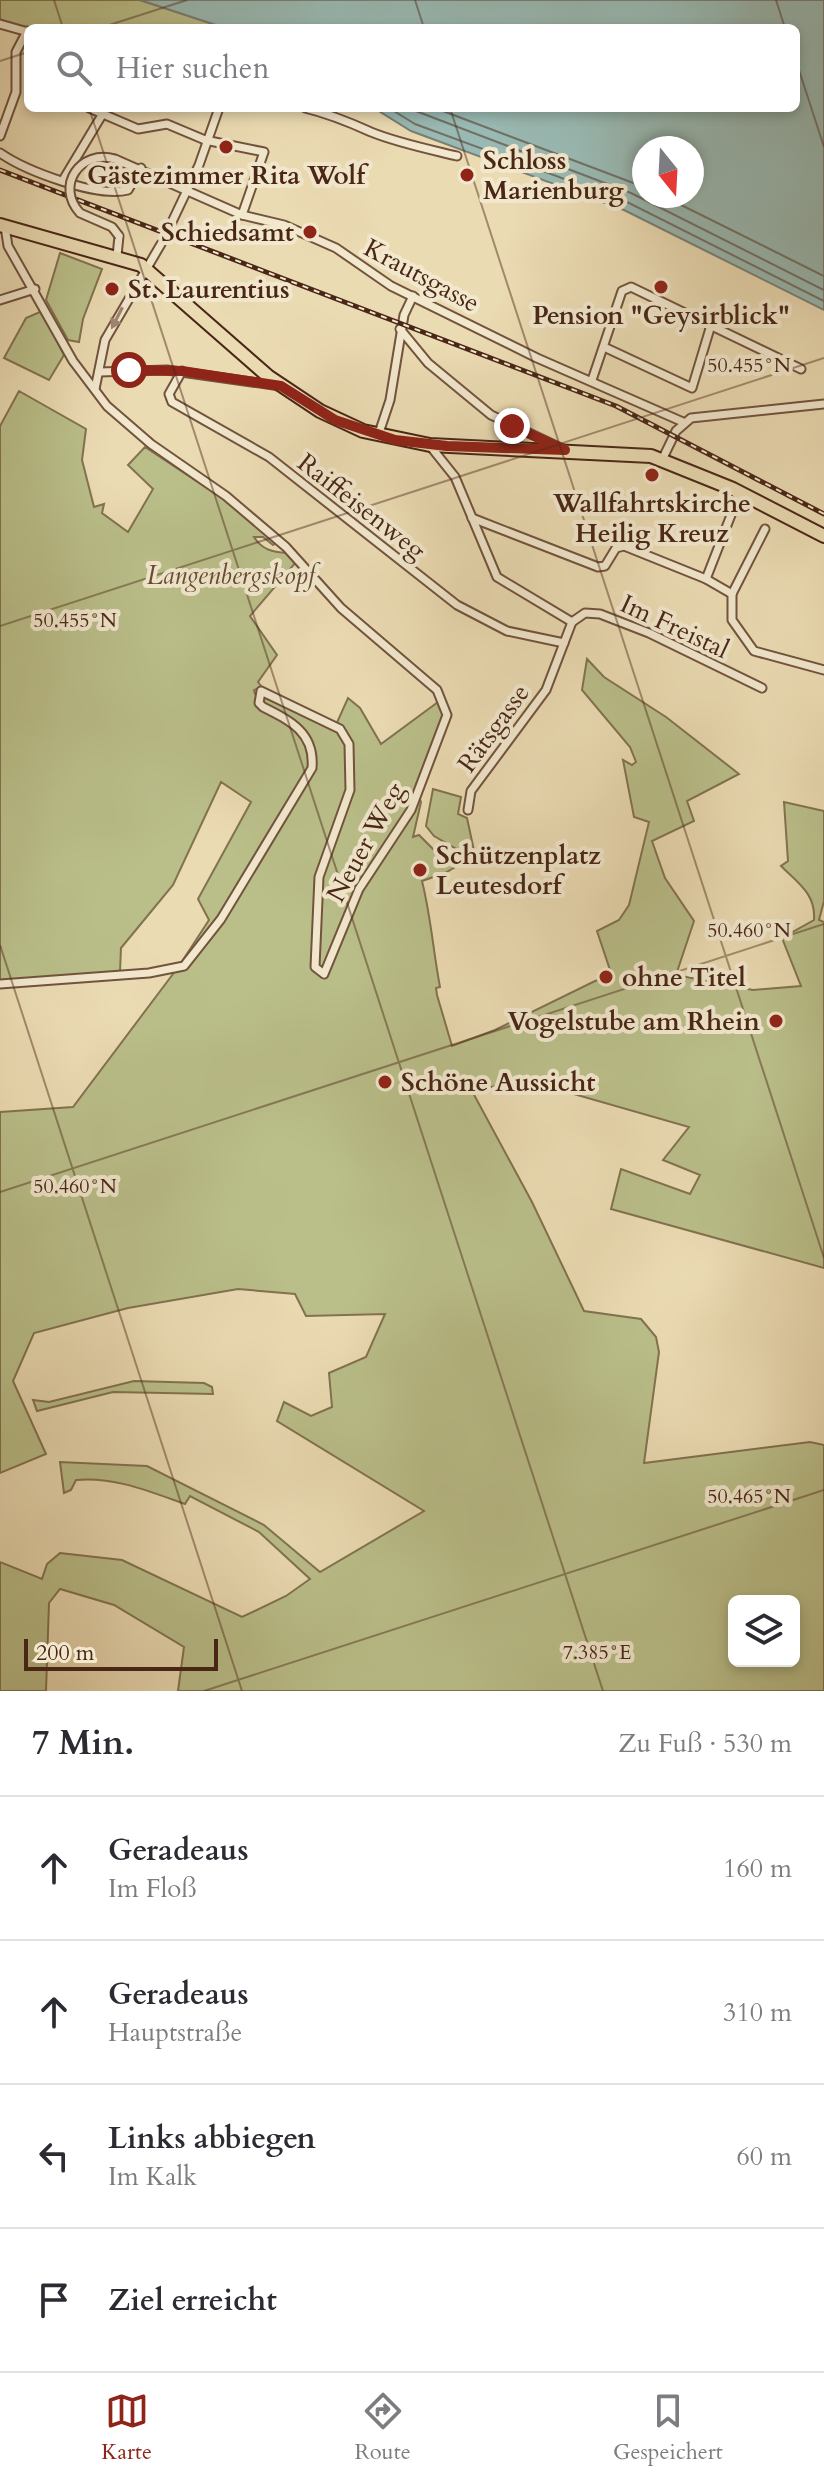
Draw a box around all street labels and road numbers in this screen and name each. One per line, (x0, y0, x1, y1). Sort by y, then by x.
street label: Krautsgasse (358, 230, 486, 321)
street label: Raiffeisenweg (290, 445, 433, 568)
street label: Im Freistal (615, 586, 735, 667)
street label: Rätsgasse (449, 677, 537, 780)
street label: Neuer Weg (318, 776, 413, 908)

